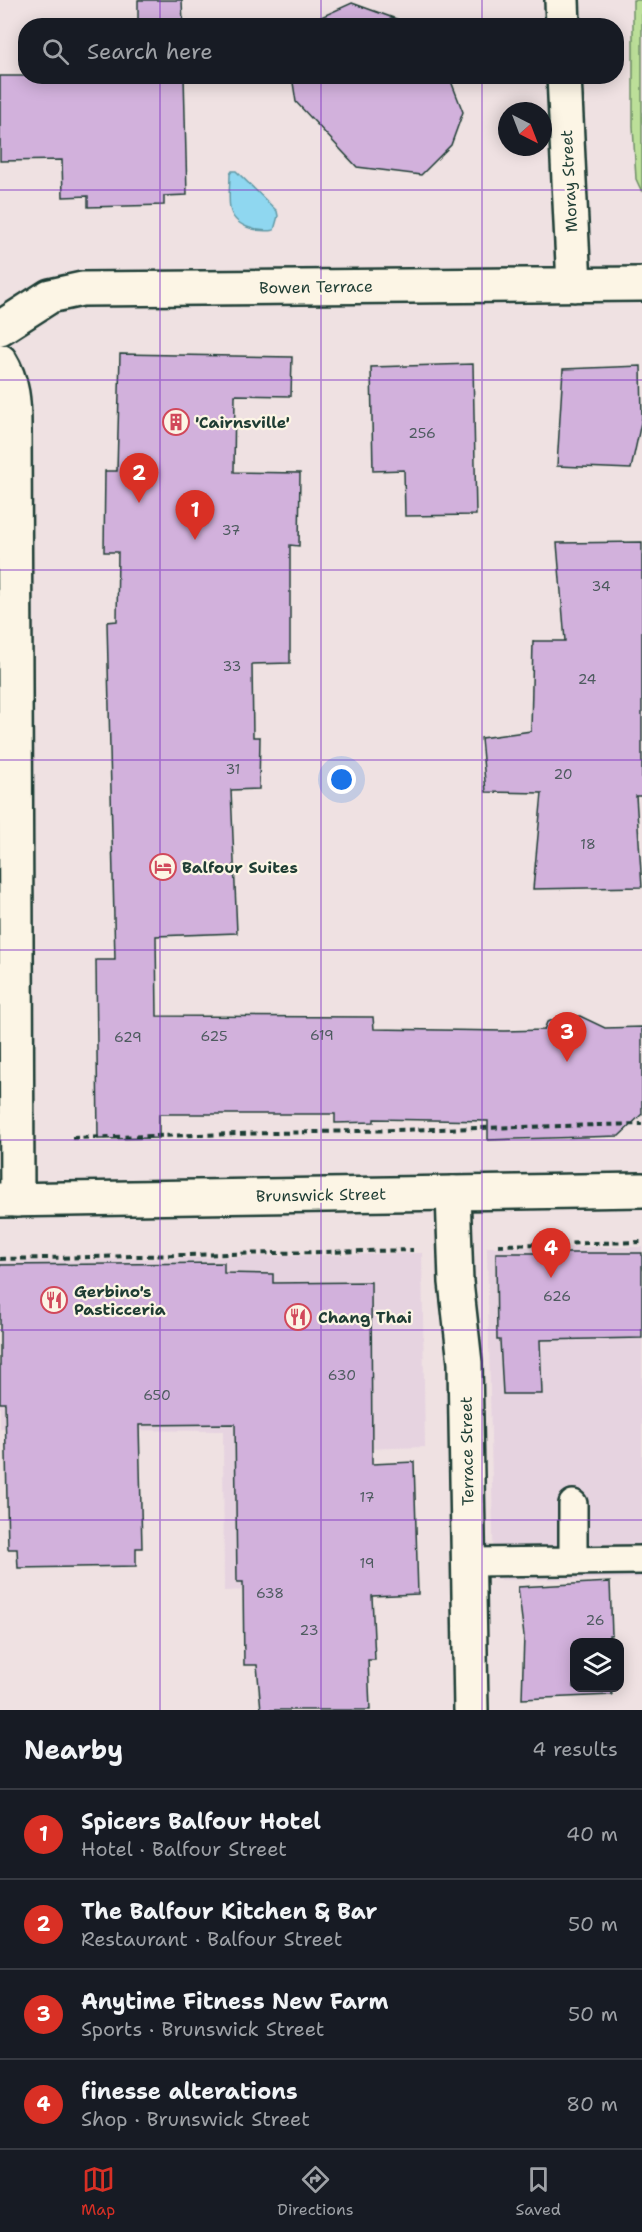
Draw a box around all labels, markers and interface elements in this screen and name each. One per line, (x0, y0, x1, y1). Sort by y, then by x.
search box (18, 18, 624, 84)
icon: search (39, 35, 72, 68)
text: Search here (87, 37, 213, 66)
north arrow (498, 102, 552, 156)
street label: Moray Street (556, 129, 582, 233)
street label: Bowen Terrace (259, 276, 373, 298)
building icon: 'Cairnsville' (161, 407, 191, 437)
place label: 'Cairnsville' (195, 412, 290, 433)
house number: 256 (408, 424, 436, 442)
pin: 2 (120, 454, 158, 503)
pin: 1 (176, 490, 214, 540)
house number: 37 (222, 521, 240, 539)
house number: 34 (591, 577, 611, 595)
house number: 33 (223, 657, 241, 675)
house number: 24 (578, 670, 597, 688)
house number: 31 (226, 760, 240, 778)
your location (327, 765, 356, 794)
house number: 20 (553, 765, 573, 783)
house number: 18 (580, 835, 596, 853)
hotel icon: Balfour Suites (148, 852, 178, 882)
place label: Balfour Suites (182, 857, 298, 878)
pin: 3 (548, 1012, 586, 1062)
house number: 619 (310, 1026, 334, 1044)
house number: 625 (200, 1027, 228, 1045)
house number: 629 (114, 1028, 142, 1046)
street label: Brunswick Street (256, 1183, 386, 1207)
pin: 4 (532, 1228, 570, 1278)
place label: Gerbino's Pasticceria (74, 1281, 166, 1320)
restaurant icon: Gerbino's Pasticceria (39, 1285, 69, 1315)
house number: 626 (543, 1287, 571, 1305)
restaurant icon: Chang Thai (283, 1302, 313, 1332)
place label: Chang Thai (318, 1307, 412, 1328)
house number: 630 (328, 1366, 356, 1384)
house number: 650 (143, 1386, 171, 1404)
street label: Terrace Street (456, 1396, 478, 1506)
house number: 17 (360, 1488, 374, 1506)
house number: 19 (359, 1554, 375, 1572)
house number: 638 (256, 1584, 284, 1602)
house number: 26 (586, 1611, 605, 1629)
house number: 23 (300, 1621, 318, 1639)
map controls (570, 1638, 624, 1692)
button: layers (570, 1638, 624, 1692)
text: Nearby (24, 1732, 123, 1767)
text: 4 results (532, 1736, 618, 1762)
text: Spicers Balfour Hotel (81, 1807, 321, 1836)
text: 1 (39, 1821, 48, 1847)
text: 40 m (566, 1821, 618, 1847)
text: Hotel · Balfour Street (81, 1836, 287, 1862)
text: The Balfour Kitchen & Bar (81, 1897, 377, 1926)
text: 2 (37, 1911, 51, 1937)
text: 50 m (568, 1911, 618, 1937)
text: Restaurant · Balfour Street (81, 1926, 342, 1952)
text: Anytime Fitness New Farm (81, 1987, 388, 2016)
text: 3 (37, 2001, 51, 2027)
text: 50 m (568, 2001, 618, 2027)
text: Sports · Brunswick Street (81, 2016, 325, 2042)
text: finesse alterations (81, 2077, 298, 2106)
text: 4 (37, 2091, 51, 2117)
text: 80 m (566, 2091, 618, 2117)
text: Shop · Brunswick Street (81, 2106, 310, 2132)
tab: Map (81, 2163, 115, 2220)
tab: Directions (277, 2163, 354, 2220)
tab: Saved (516, 2163, 561, 2220)

